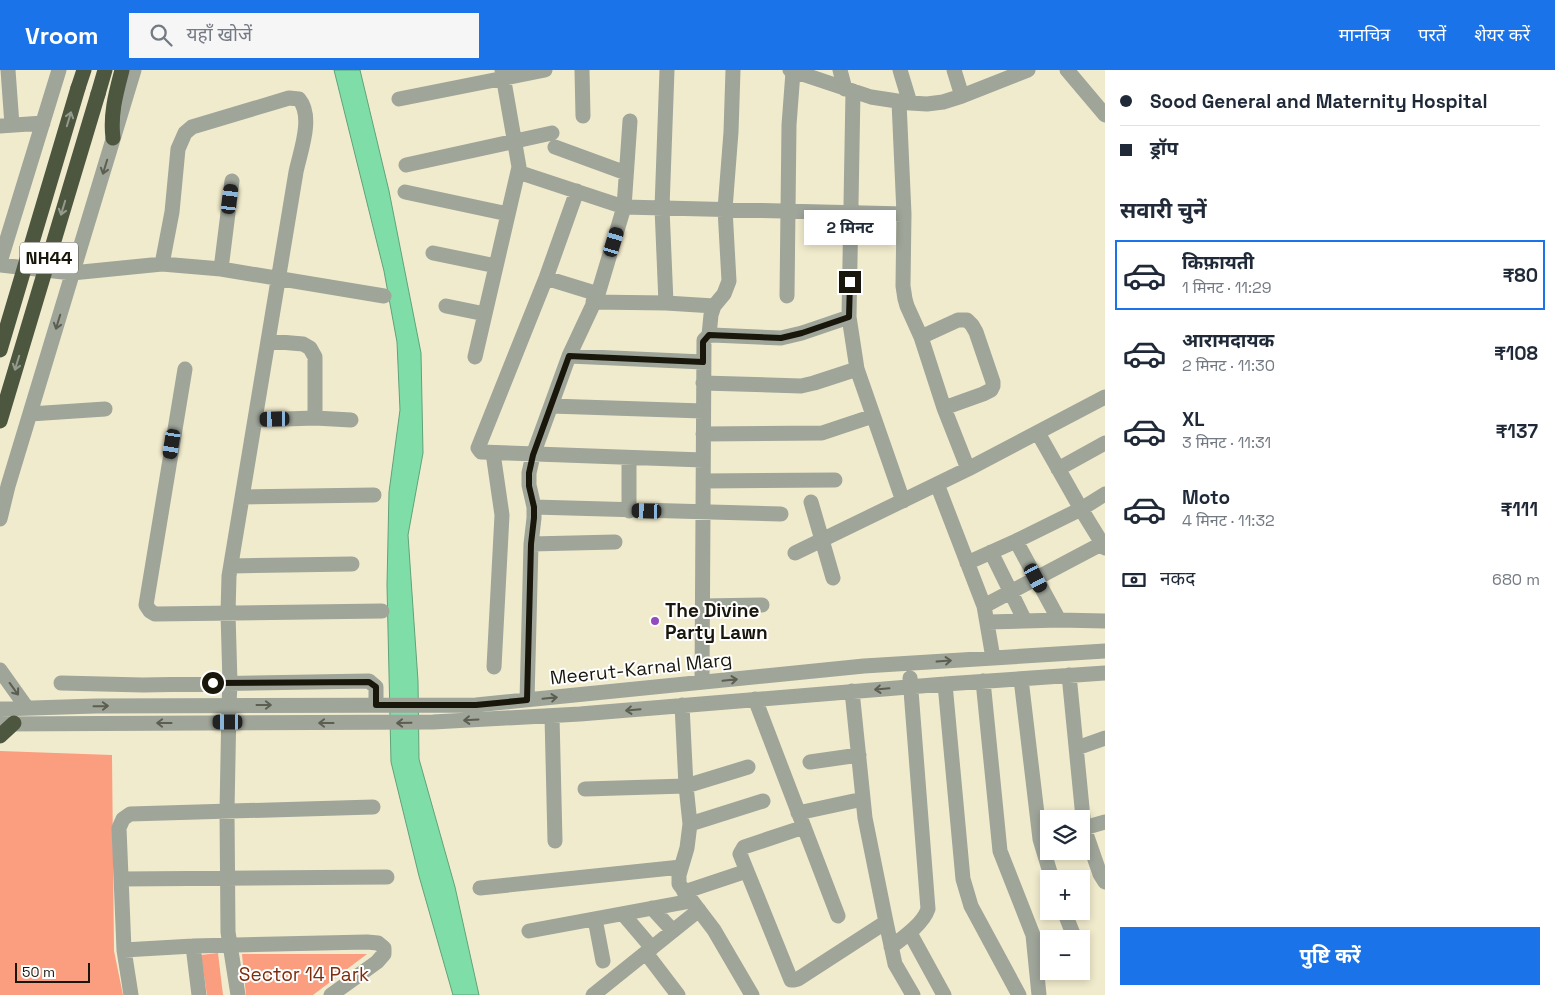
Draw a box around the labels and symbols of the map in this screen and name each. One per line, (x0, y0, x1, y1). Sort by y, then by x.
one-way arrow (65, 111, 75, 127)
one-way arrow (99, 159, 109, 175)
car (220, 183, 239, 215)
one-way arrow (58, 199, 68, 215)
callout: 2 मिनट (804, 210, 896, 244)
car (602, 225, 625, 259)
road number: NH44 (20, 242, 78, 274)
route end (839, 271, 861, 293)
one-way arrow (52, 314, 62, 330)
one-way arrow (12, 355, 22, 371)
car (259, 411, 290, 427)
car (162, 428, 181, 460)
car (631, 503, 662, 519)
car (1022, 561, 1049, 595)
place label: The Divine Party Lawn (665, 598, 768, 645)
marker: The Divine Party Lawn (649, 615, 661, 627)
street label: Meerut-Karnal Marg (549, 647, 733, 690)
one-way arrow (935, 657, 951, 666)
route start (202, 672, 224, 694)
one-way arrow (721, 675, 737, 684)
one-way arrow (9, 682, 19, 696)
one-way arrow (874, 684, 890, 693)
one-way arrow (542, 693, 558, 703)
one-way arrow (255, 700, 271, 710)
one-way arrow (92, 701, 109, 711)
one-way arrow (625, 705, 641, 714)
car (213, 715, 243, 730)
one-way arrow (463, 716, 479, 725)
one-way arrow (156, 718, 172, 728)
one-way arrow (318, 718, 334, 728)
one-way arrow (396, 718, 412, 728)
scale bar (15, 960, 90, 983)
park label: Sector 14 Park (239, 962, 369, 987)

